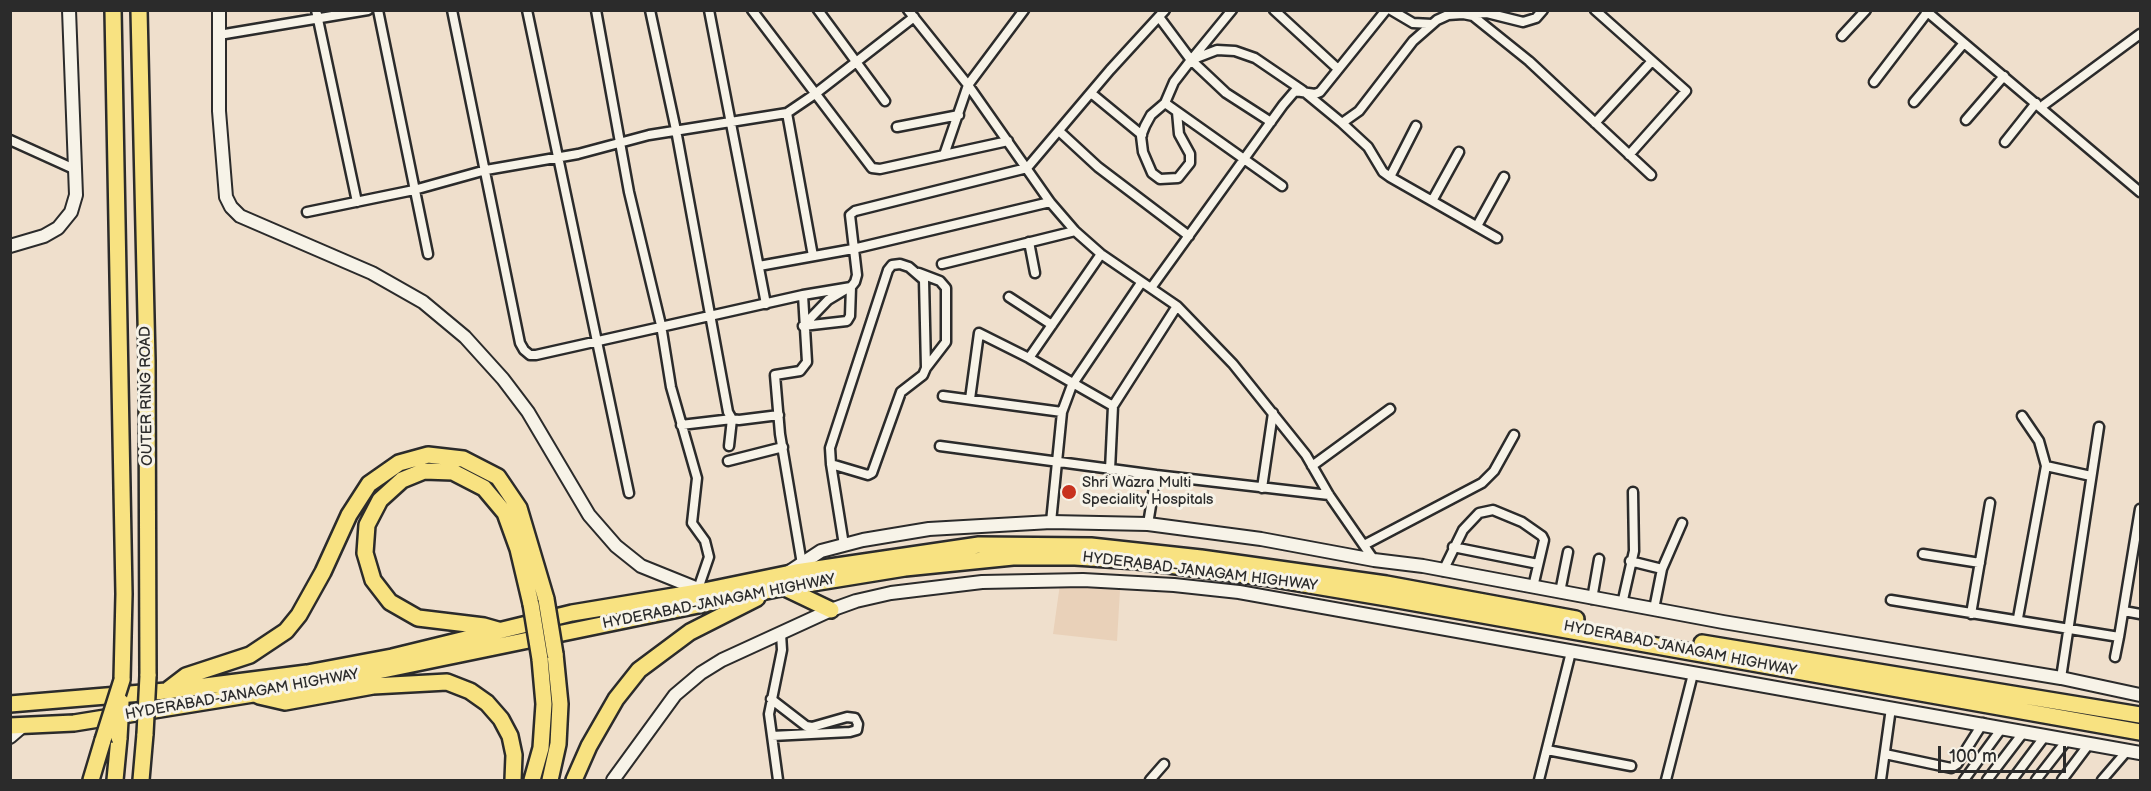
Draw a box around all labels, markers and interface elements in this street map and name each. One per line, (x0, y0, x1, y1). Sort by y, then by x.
street label: OUTER RING ROAD (137, 326, 157, 466)
place label: Shri Wazra Multi Speciality Hospitals (1082, 474, 1213, 509)
marker: Shri Wazra Multi Speciality Hospitals (1060, 483, 1078, 501)
street label: HYDERABAD-JANAGAM HIGHWAY (1081, 549, 1319, 595)
street label: HYDERABAD-JANAGAM HIGHWAY (601, 571, 837, 633)
street label: HYDERABAD-JANAGAM HIGHWAY (1562, 618, 1798, 680)
street label: HYDERABAD-JANAGAM HIGHWAY (124, 666, 360, 724)
scale bar (1941, 734, 2068, 772)
text: 100 m (1949, 746, 1997, 767)

